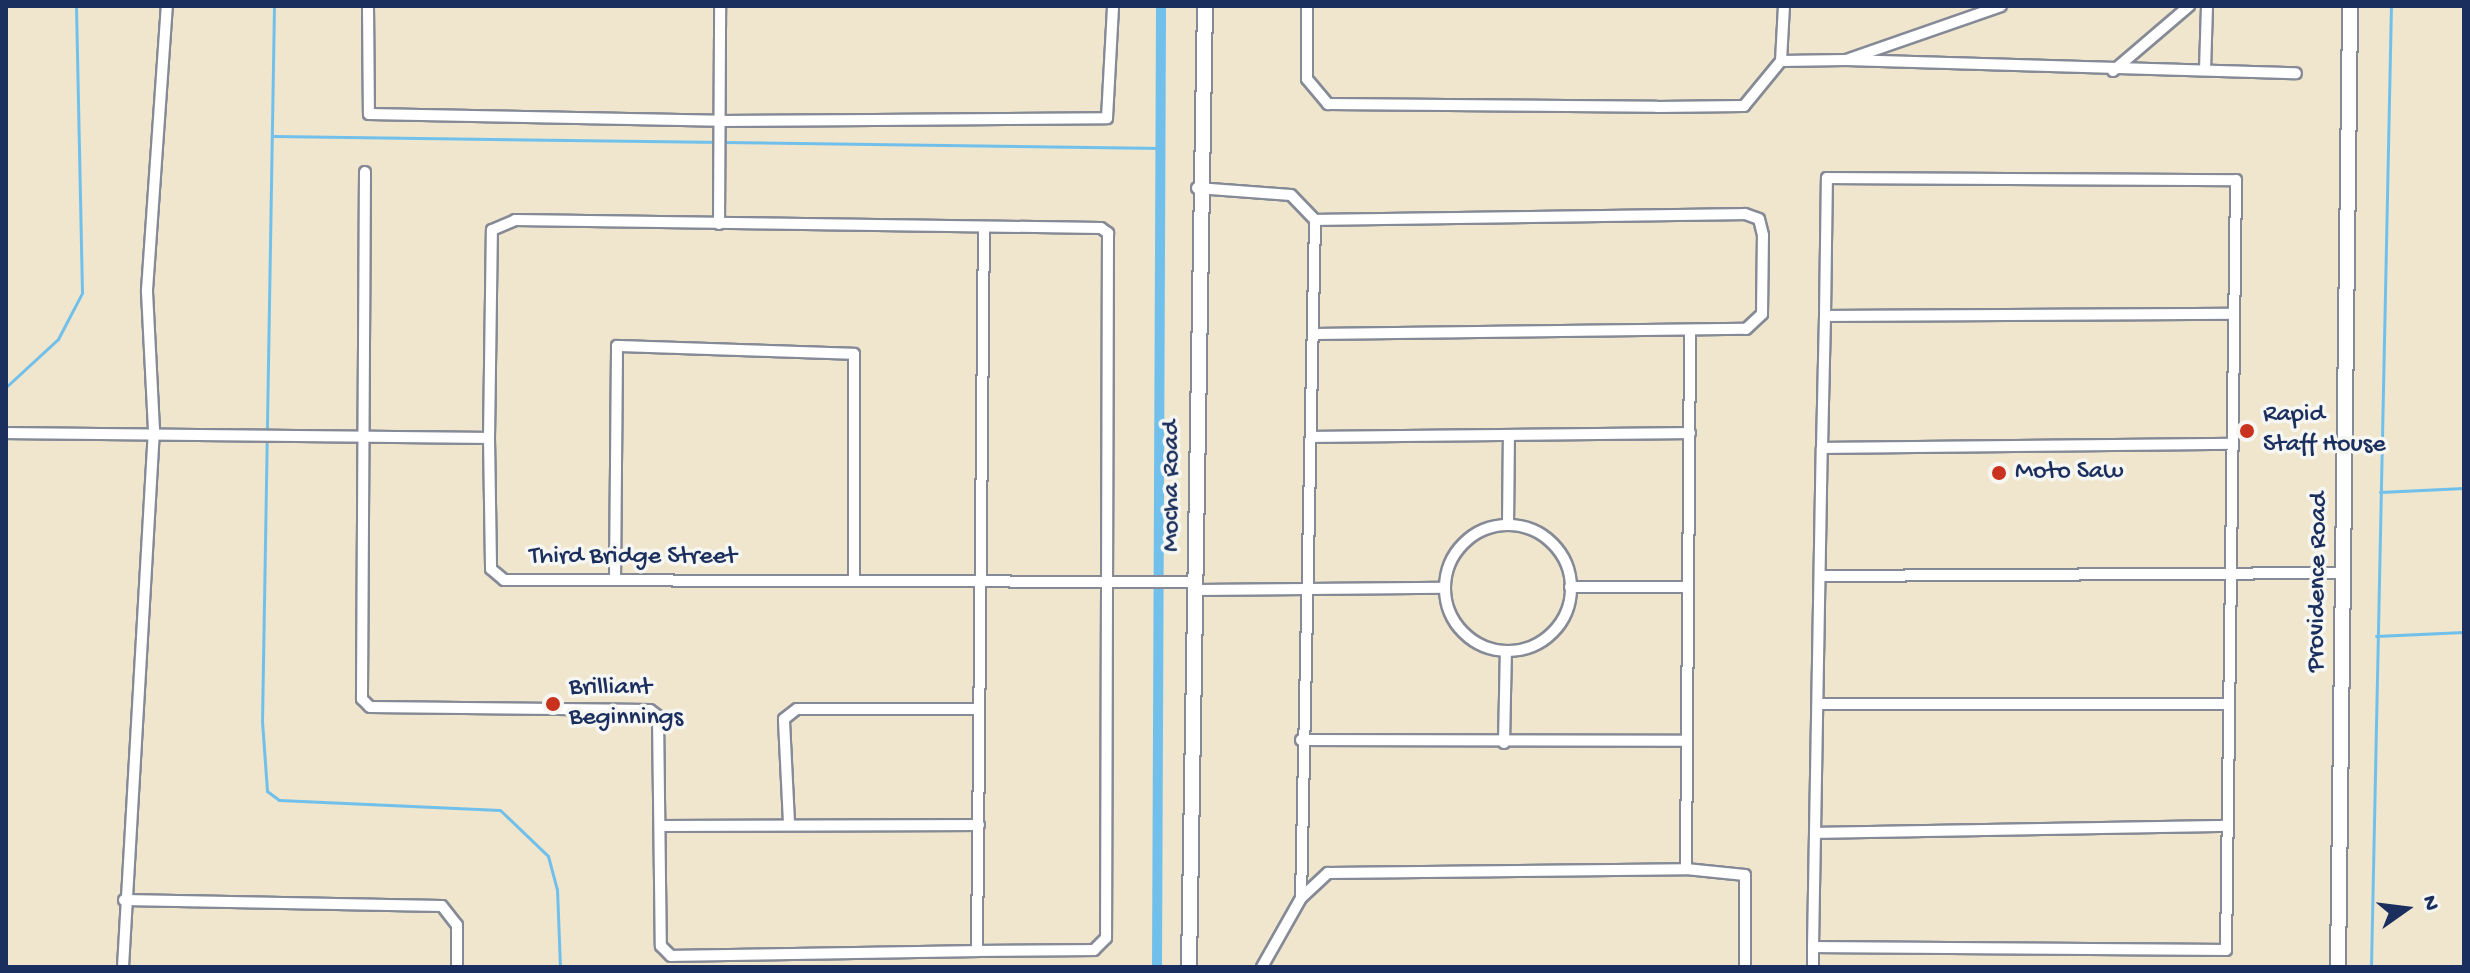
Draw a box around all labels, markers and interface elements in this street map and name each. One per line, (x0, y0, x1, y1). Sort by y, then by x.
place label: Rapid Staff House (2263, 400, 2386, 462)
street label: Mocha Road (1157, 420, 1189, 552)
marker: Rapid Staff House (2238, 422, 2256, 440)
place label: Moto Saw (2015, 457, 2123, 489)
marker: Moto Saw (1990, 464, 2008, 482)
street label: Providence Road (2302, 492, 2336, 672)
street label: Third Bridge Street (529, 542, 737, 574)
place label: Brilliant Beginnings (569, 673, 683, 734)
marker: Brilliant Beginnings (544, 695, 562, 713)
north arrow (2366, 869, 2446, 949)
text: N (2415, 893, 2444, 913)

